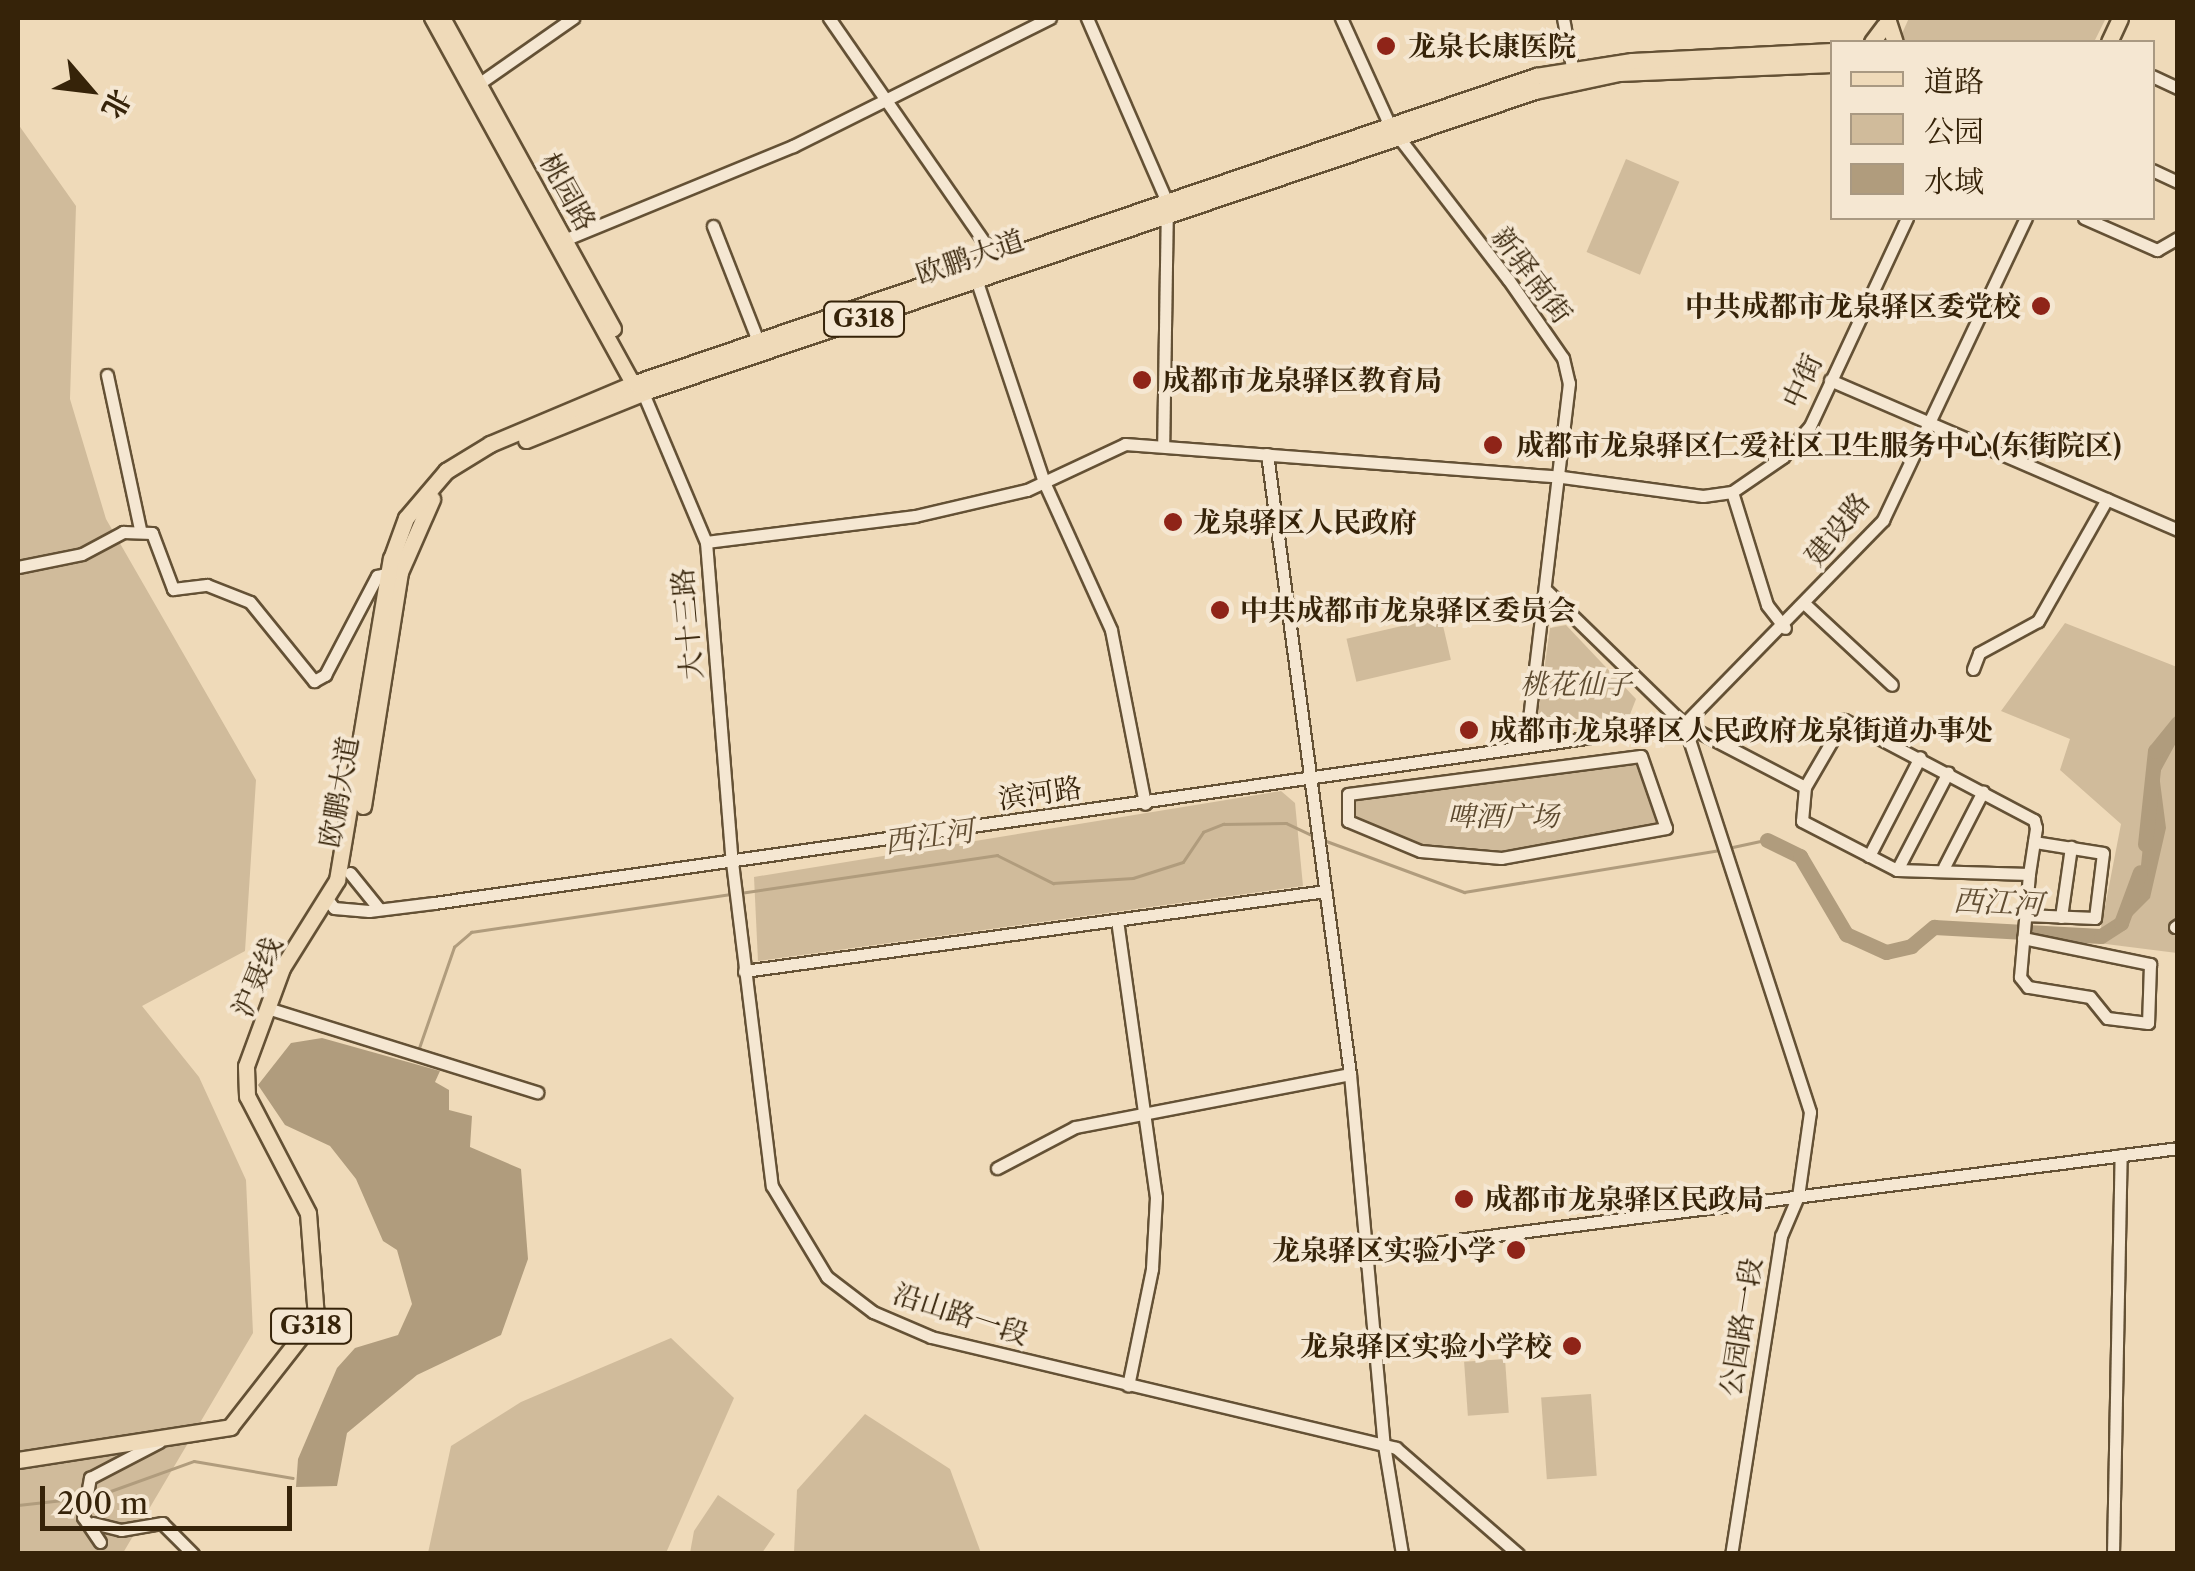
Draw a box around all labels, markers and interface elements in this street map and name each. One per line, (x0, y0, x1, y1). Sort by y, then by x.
place label: 龙泉长康医院 (1408, 29, 1576, 63)
marker: 龙泉长康医院 (1373, 33, 1399, 59)
north arrow (40, 40, 140, 140)
legend (1830, 40, 2155, 220)
text: 道路 (1924, 63, 1984, 100)
text: 北 (95, 84, 138, 124)
text: 公园 (1924, 113, 1984, 150)
street label: 桃园路 (533, 147, 603, 237)
text: 水域 (1924, 163, 1984, 200)
street label: 新驿南街 (1485, 220, 1579, 330)
street label: 欧鹏大道 (912, 223, 1028, 291)
place label: 中共成都市龙泉驿区委党校 (1685, 289, 2021, 323)
marker: 中共成都市龙泉驿区委党校 (2030, 295, 2052, 317)
road number: G318 (822, 299, 906, 339)
street label: 中街 (1775, 349, 1829, 413)
place label: 成都市龙泉驿区教育局 (1162, 363, 1442, 397)
marker: 成都市龙泉驿区教育局 (1131, 369, 1153, 391)
place label: 成都市龙泉驿区仁爱社区卫生服务中心(东街院区) (1516, 428, 2121, 462)
marker: 成都市龙泉驿区仁爱社区卫生服务中心(东街院区) (1480, 432, 1506, 458)
street label: 建设路 (1798, 486, 1876, 572)
place label: 龙泉驿区人民政府 (1193, 505, 1417, 539)
marker: 龙泉驿区人民政府 (1162, 511, 1184, 533)
street label: 大十三路 (665, 567, 709, 681)
place label: 中共成都市龙泉驿区委员会 (1240, 593, 1576, 627)
marker: 中共成都市龙泉驿区委员会 (1209, 599, 1231, 621)
park label: 桃花仙子 (1520, 667, 1632, 701)
place label: 成都市龙泉驿区人民政府龙泉街道办事处 (1489, 713, 1993, 747)
marker: 成都市龙泉驿区人民政府龙泉街道办事处 (1458, 719, 1480, 741)
street label: 欧鹏大道 (313, 734, 365, 850)
street label: 滨河路 (996, 771, 1084, 815)
park label: 啤酒广场 (1447, 799, 1559, 833)
water label: 西江河 (882, 813, 976, 861)
water label: 西江河 (1952, 883, 2044, 923)
street label: 沪聂线 (225, 932, 289, 1022)
place label: 成都市龙泉驿区民政局 (1484, 1182, 1764, 1216)
marker: 成都市龙泉驿区民政局 (1453, 1188, 1475, 1210)
place label: 龙泉驿区实验小学 (1272, 1233, 1496, 1267)
marker: 龙泉驿区实验小学 (1505, 1239, 1527, 1261)
street label: 公园路一段 (1713, 1255, 1769, 1399)
street label: 沿山路一段 (889, 1276, 1033, 1352)
road number: G318 (268, 1306, 354, 1346)
place label: 龙泉驿区实验小学校 (1300, 1329, 1552, 1363)
marker: 龙泉驿区实验小学校 (1561, 1335, 1583, 1357)
scale bar (45, 1466, 298, 1528)
text: 200 m (57, 1485, 148, 1522)

